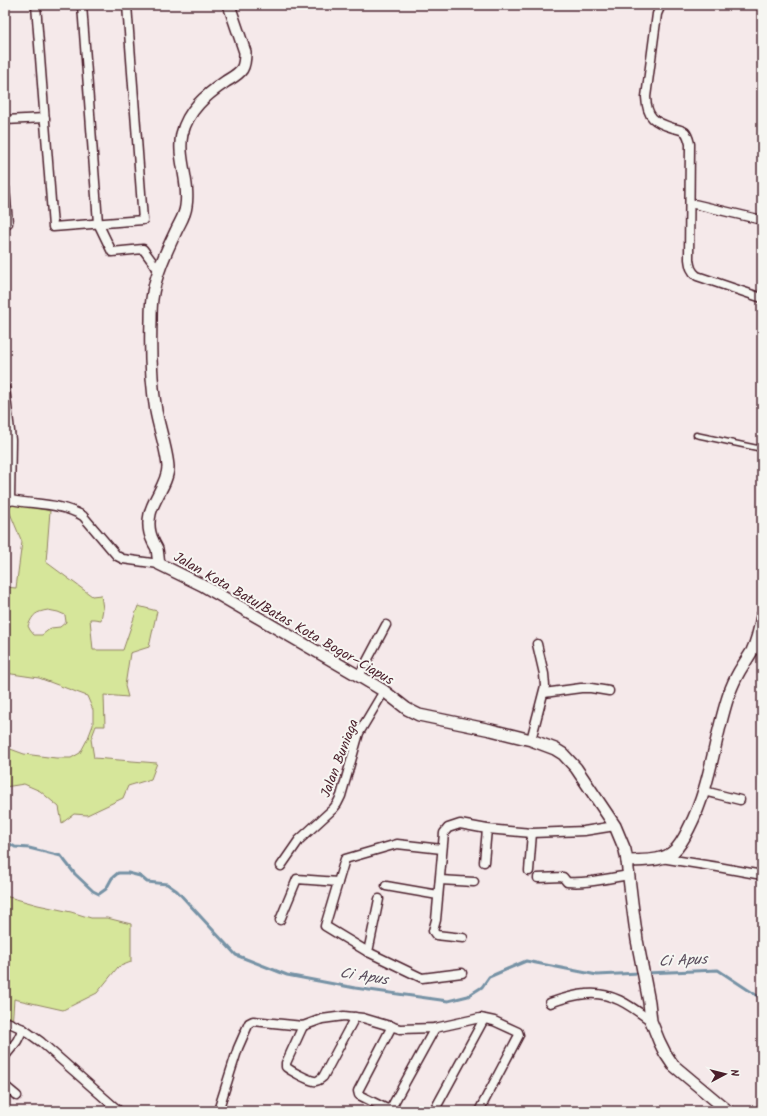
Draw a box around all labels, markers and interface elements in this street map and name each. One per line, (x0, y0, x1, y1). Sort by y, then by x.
street label: Jalan Kota Batu/Batas Kota Bogor–Ciapus (169, 546, 398, 691)
street label: Jalan Buniaga (315, 716, 365, 801)
water label: Ci Apus (658, 948, 709, 974)
water label: Ci Apus (338, 961, 391, 993)
north arrow (705, 1054, 745, 1094)
text: N (725, 1068, 743, 1077)

